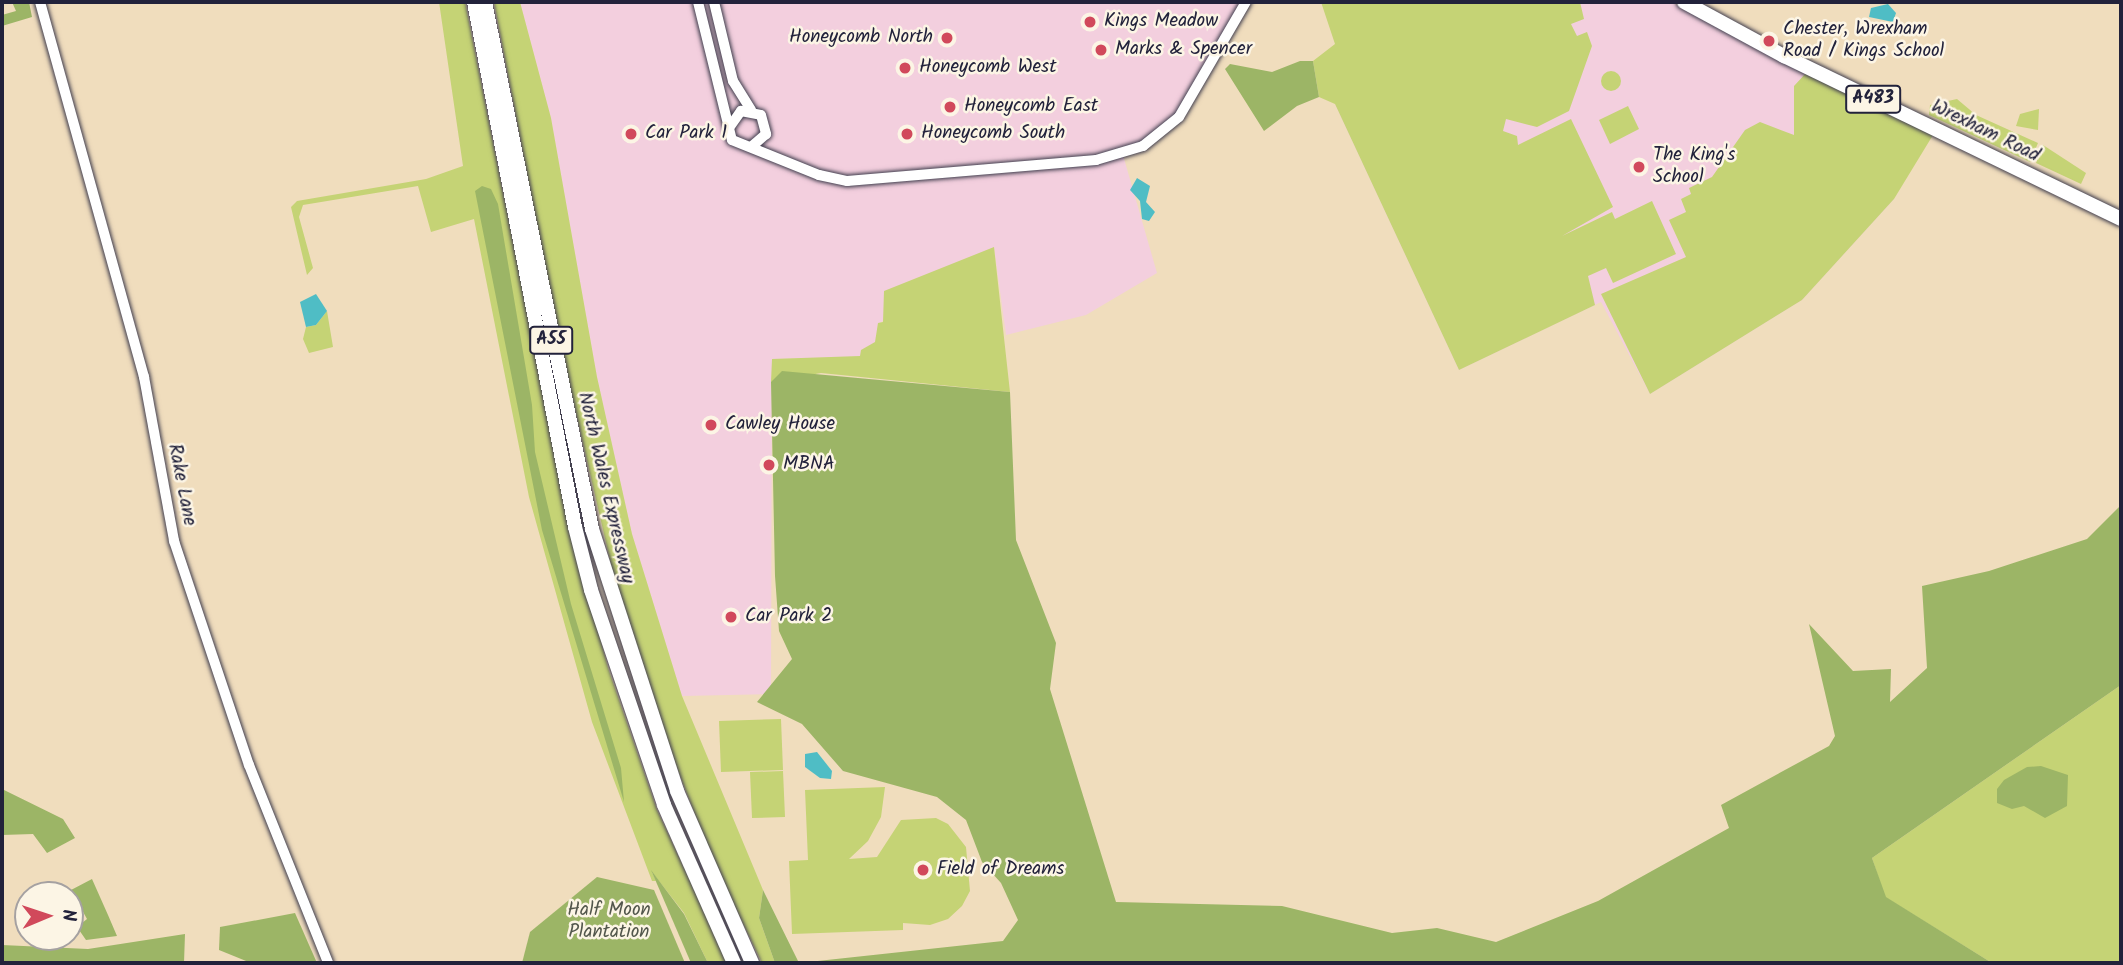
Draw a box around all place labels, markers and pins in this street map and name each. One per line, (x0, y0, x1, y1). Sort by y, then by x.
place label: Kings Meadow (1104, 11, 1218, 33)
marker: Kings Meadow (1082, 14, 1098, 30)
place label: Chester, Wrexham Road / Kings School (1783, 19, 1944, 63)
place label: Honeycomb North (789, 27, 933, 49)
marker: Honeycomb North (939, 30, 955, 46)
marker: Chester, Wrexham Road / Kings School (1761, 33, 1777, 49)
place label: Marks & Spencer (1115, 39, 1252, 61)
marker: Marks & Spencer (1093, 42, 1109, 58)
place label: Honeycomb West (919, 57, 1057, 79)
marker: Honeycomb West (897, 60, 913, 76)
place label: Honeycomb East (964, 96, 1098, 118)
marker: Honeycomb East (942, 99, 958, 115)
place label: Car Park 1 (645, 123, 727, 145)
place label: Honeycomb South (921, 123, 1065, 145)
marker: Car Park 1 (623, 126, 639, 142)
marker: Honeycomb South (899, 126, 915, 142)
place label: The King's School (1653, 145, 1735, 189)
marker: The King's School (1631, 159, 1647, 175)
place label: Cawley House (725, 414, 835, 436)
marker: Cawley House (703, 417, 719, 433)
place label: MBNA (783, 454, 835, 476)
marker: MBNA (761, 457, 777, 473)
place label: Car Park 2 (745, 606, 832, 628)
marker: Car Park 2 (723, 609, 739, 625)
place label: Field of Dreams (937, 859, 1064, 881)
marker: Field of Dreams (915, 862, 931, 878)

